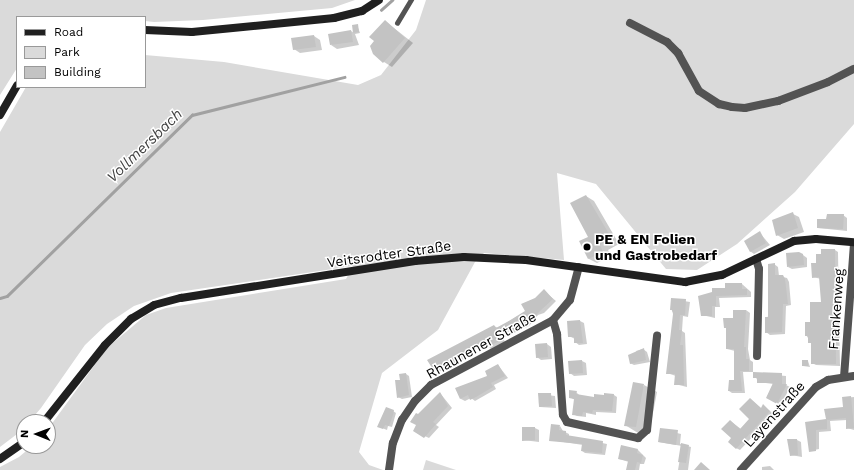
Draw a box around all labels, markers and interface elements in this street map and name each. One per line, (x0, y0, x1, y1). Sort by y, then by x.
legend (16, 16, 146, 88)
text: Road (54, 25, 83, 39)
text: Park (54, 45, 80, 59)
text: Building (54, 65, 101, 79)
water label: Vollmersbach (103, 105, 187, 187)
place label: PE & EN Folien und Gastrobedarf (595, 231, 717, 264)
street label: Veitsrodter Straße (326, 237, 452, 271)
marker: PE & EN Folien und Gastrobedarf (582, 242, 592, 252)
street label: Frankenweg (825, 268, 847, 350)
street label: Rhaunener Straße (423, 308, 539, 382)
street label: Layenstraße (740, 377, 808, 451)
north arrow (16, 414, 56, 454)
text: N (18, 430, 31, 438)

